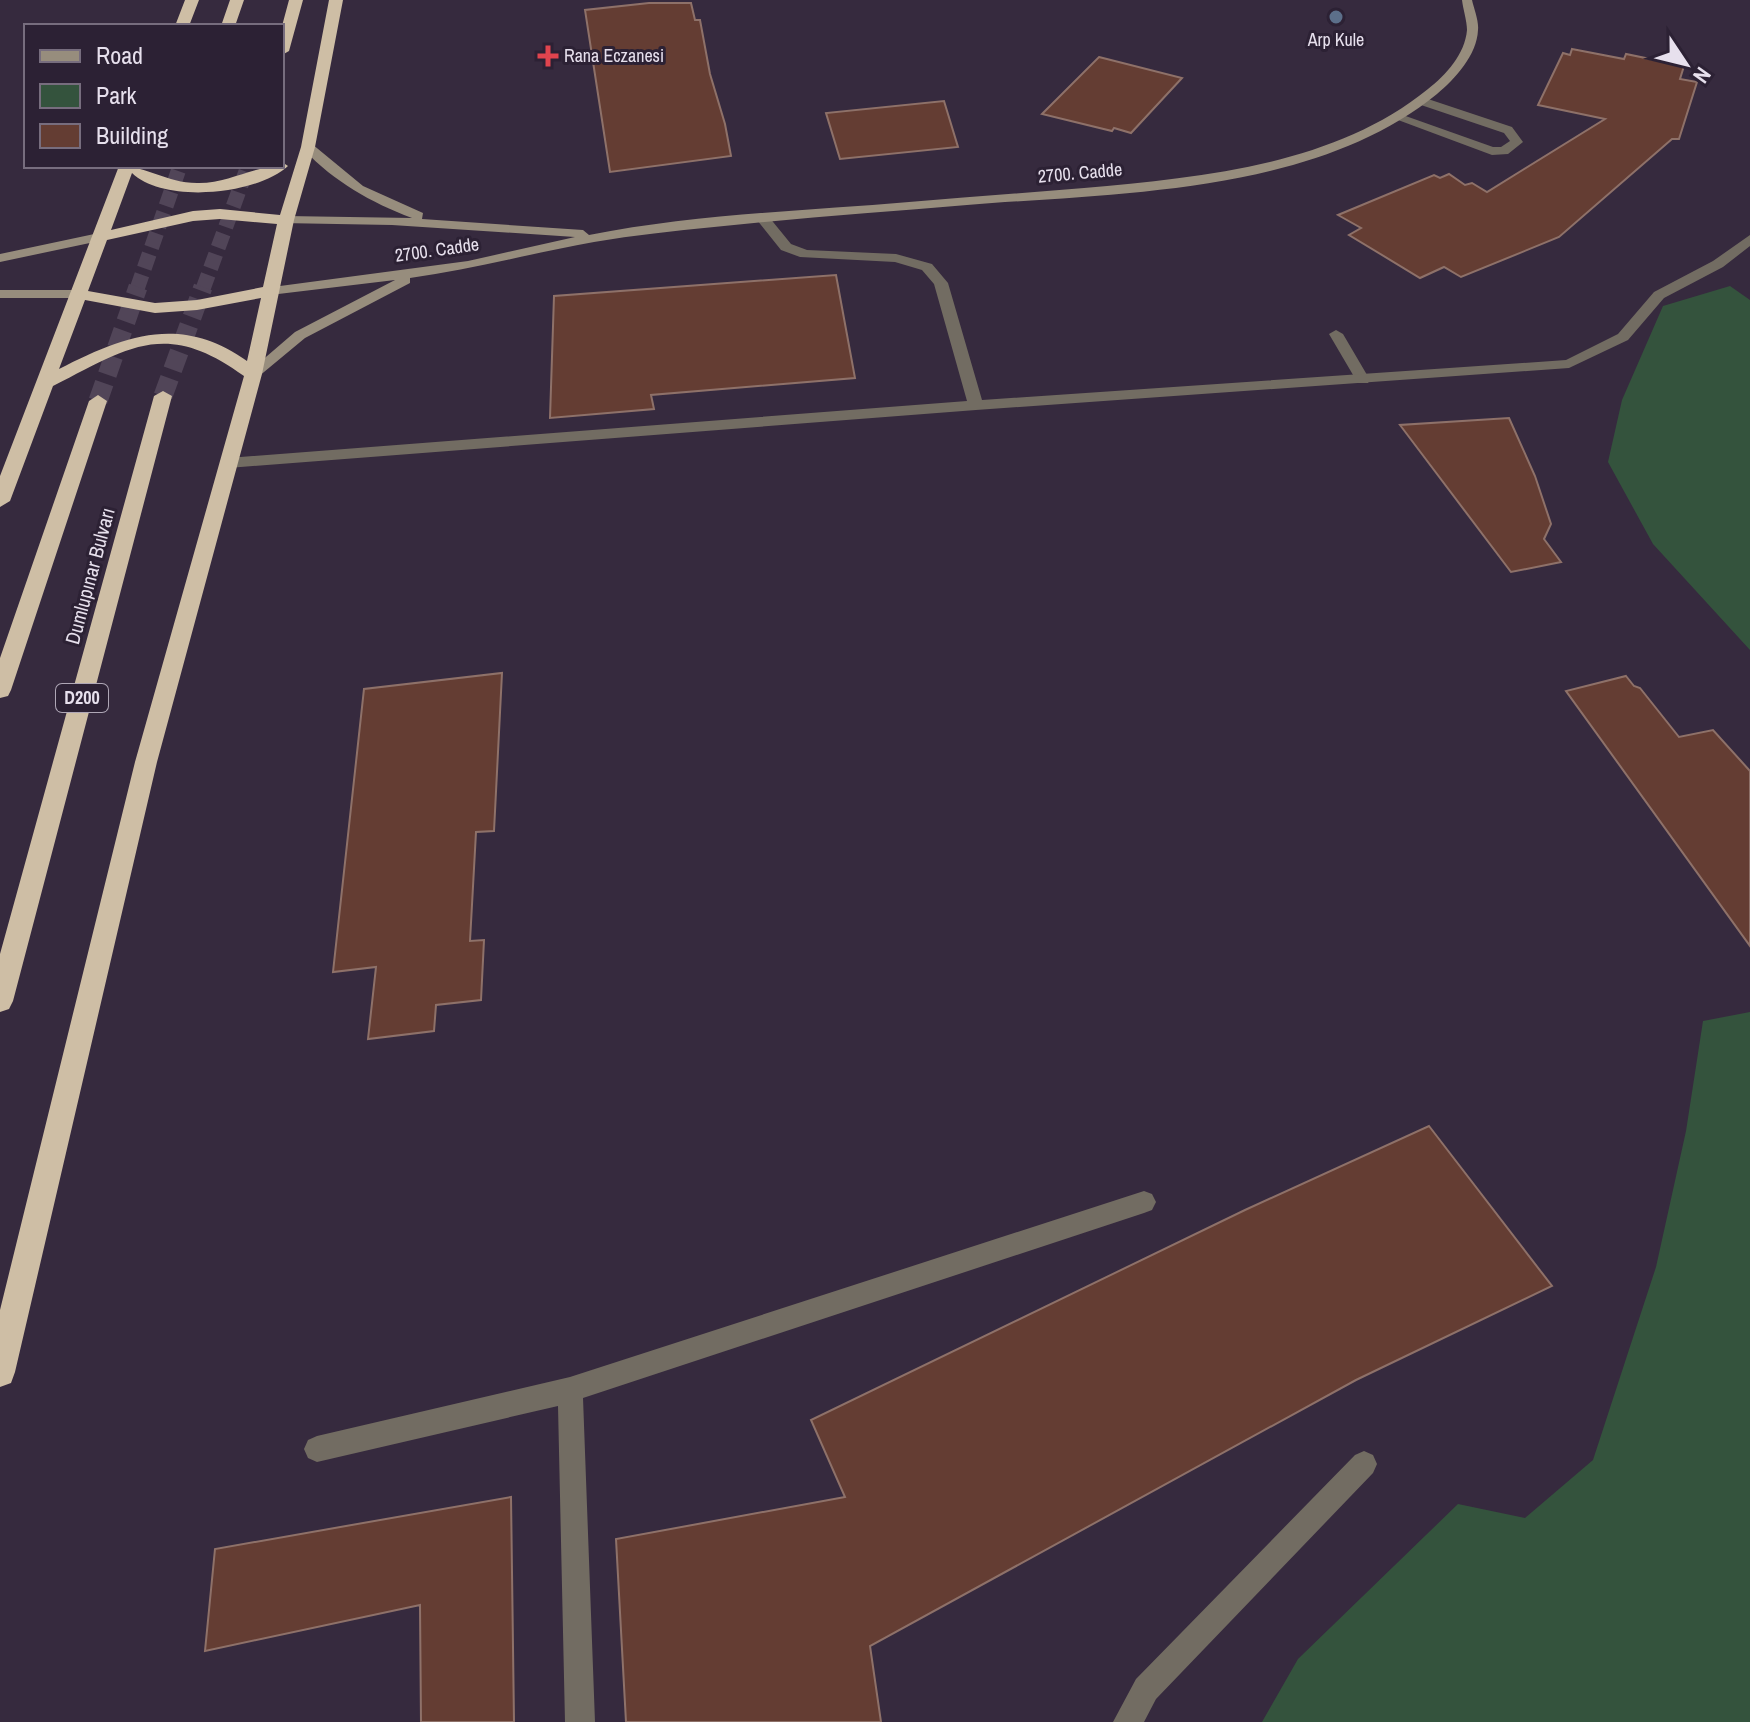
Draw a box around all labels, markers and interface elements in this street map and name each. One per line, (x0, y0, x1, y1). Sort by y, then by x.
marker: Arp Kule (1327, 8, 1345, 26)
legend (24, 24, 284, 168)
north arrow (1646, 24, 1726, 104)
place label: Arp Kule (1307, 27, 1364, 52)
text: Road (96, 39, 143, 71)
place label: Rana Eczanesi (564, 43, 664, 68)
marker: Rana Eczanesi (539, 47, 557, 65)
text: N (1686, 62, 1718, 89)
text: Park (96, 79, 137, 111)
text: Building (96, 119, 168, 151)
street label: 2700. Cadde (1037, 156, 1123, 189)
street label: 2700. Cadde (393, 231, 481, 268)
street label: Dumlupınar Bulvarı (58, 505, 121, 647)
road number: D200 (56, 684, 108, 712)

